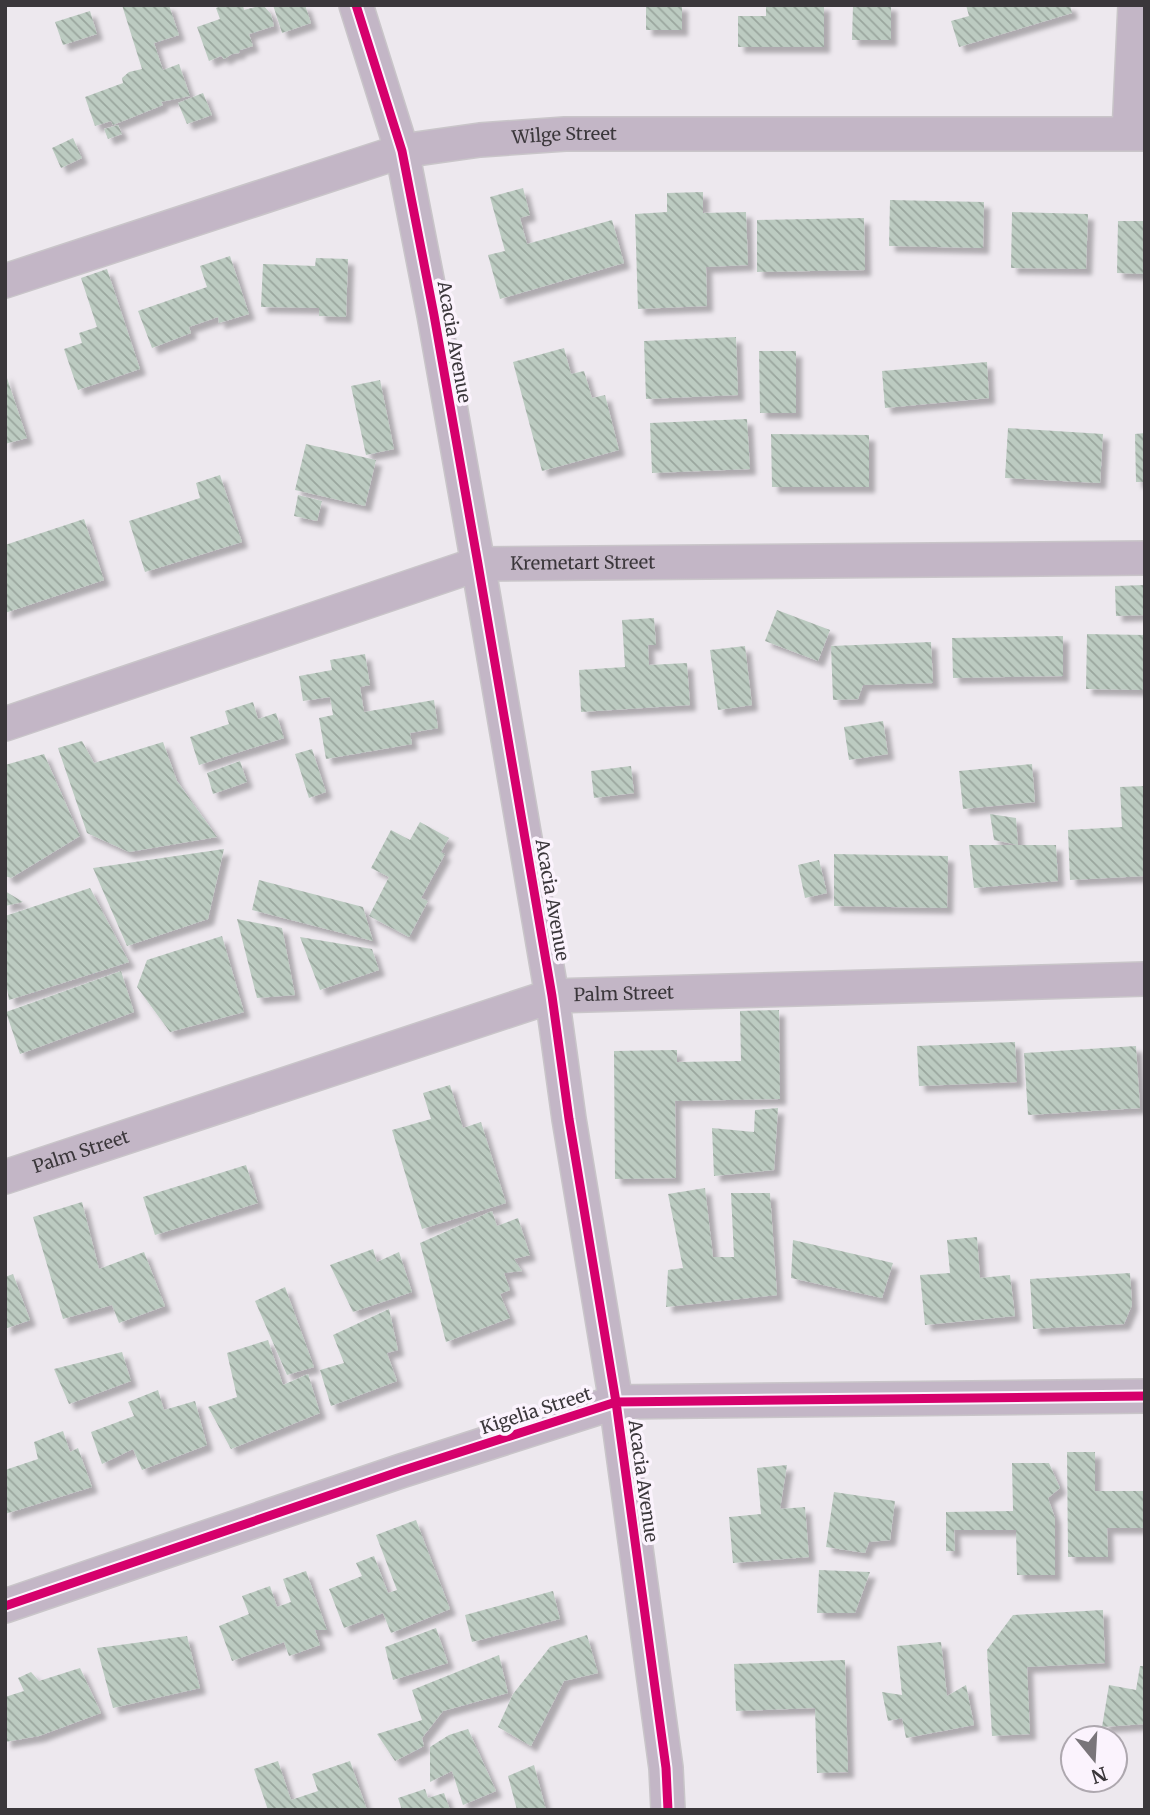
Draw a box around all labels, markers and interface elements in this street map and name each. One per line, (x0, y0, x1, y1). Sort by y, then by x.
street label: Wilge Street (510, 122, 617, 149)
street label: Acacia Avenue (432, 278, 477, 405)
street label: Kremetart Street (510, 550, 655, 575)
street label: Acacia Avenue (530, 836, 575, 963)
street label: Palm Street (573, 981, 674, 1006)
street label: Palm Street (30, 1125, 132, 1178)
street label: Kigelia Street (477, 1382, 594, 1439)
street label: Acacia Avenue (623, 1417, 663, 1544)
north arrow (1059, 1724, 1129, 1794)
text: N (1088, 1761, 1110, 1789)

